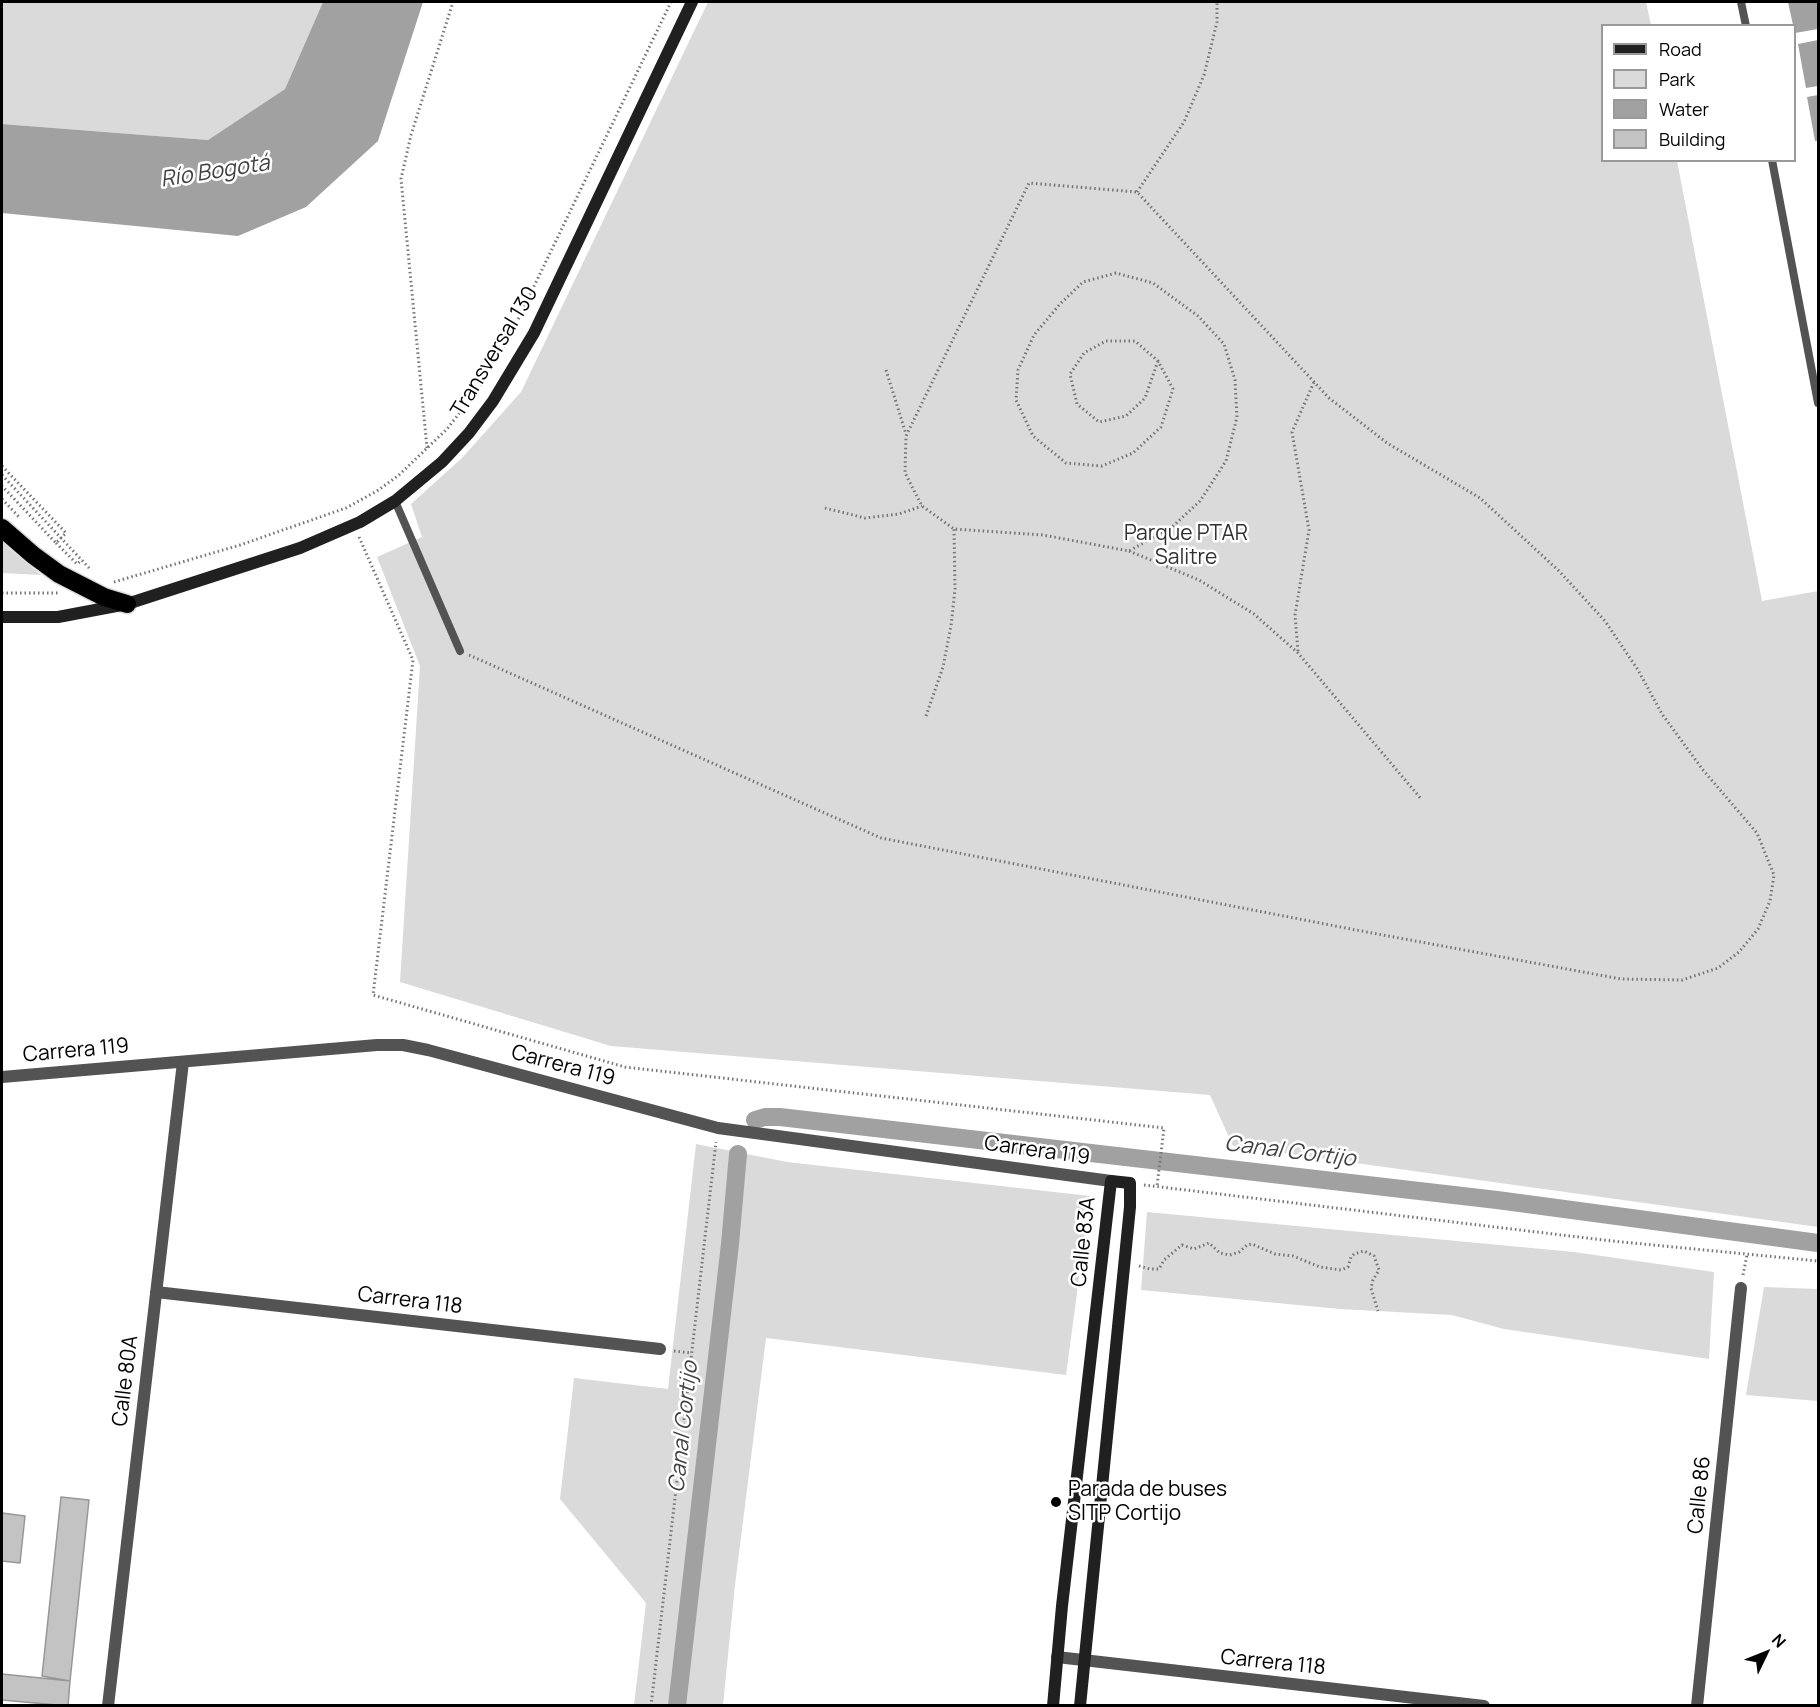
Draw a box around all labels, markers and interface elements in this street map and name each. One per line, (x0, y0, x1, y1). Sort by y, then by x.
legend (1601, 24, 1796, 162)
text: Road (1659, 37, 1702, 61)
text: Park (1659, 67, 1695, 91)
text: Water (1659, 97, 1709, 121)
text: Building (1659, 127, 1725, 151)
water label: Río Bogotá (159, 150, 271, 194)
street label: Transversal 130 (446, 282, 544, 422)
park label: Parque PTAR Salitre (1124, 521, 1248, 571)
street label: Carrera 119 (22, 1034, 130, 1068)
street label: Carrera 119 (508, 1040, 618, 1092)
street label: Carrera 119 (983, 1131, 1091, 1171)
water label: Canal Cortijo (1223, 1131, 1357, 1173)
street label: Calle 83A (1067, 1196, 1101, 1288)
street label: Carrera 118 (356, 1282, 464, 1320)
street label: Calle 80A (108, 1334, 144, 1428)
water label: Canal Cortijo (664, 1360, 704, 1494)
street label: Calle 86 (1683, 1455, 1717, 1535)
place label: Parada de buses SITP Cortijo (1068, 1477, 1227, 1527)
marker: Parada de buses SITP Cortijo (1049, 1495, 1063, 1509)
north arrow (1736, 1623, 1796, 1683)
text: N (1767, 1629, 1791, 1652)
street label: Carrera 118 (1219, 1645, 1327, 1681)

